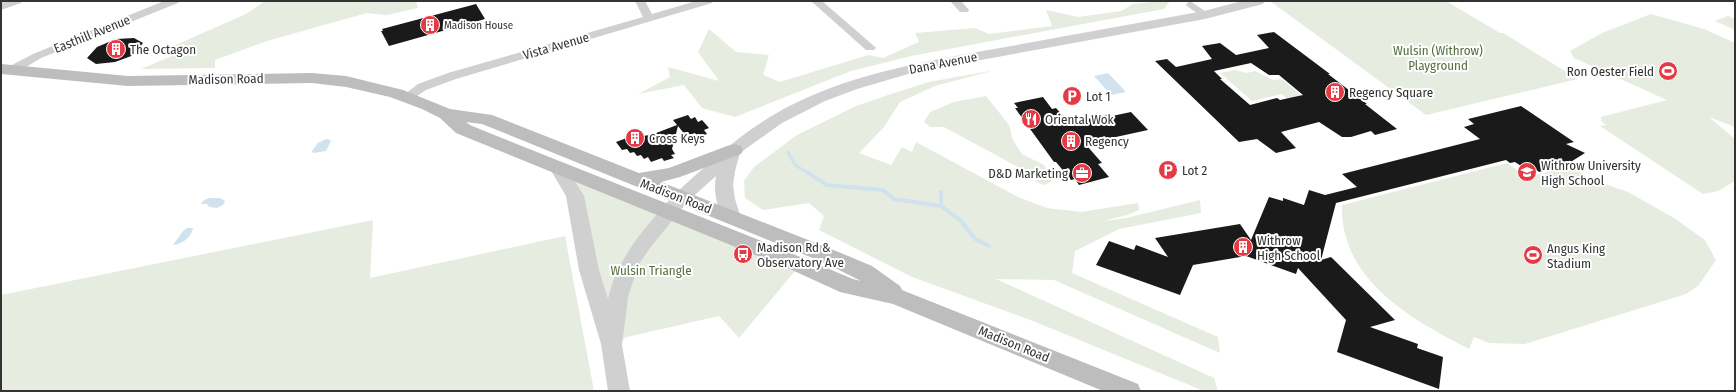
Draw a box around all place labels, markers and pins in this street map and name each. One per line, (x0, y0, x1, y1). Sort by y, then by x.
building icon: Madison House (419, 14, 441, 36)
place label: Madison House (444, 19, 513, 32)
building icon: The Octagon (105, 38, 127, 60)
place label: The Octagon (130, 42, 196, 57)
sports icon: Ron Oester Field (1657, 60, 1679, 82)
place label: Ron Oester Field (1567, 64, 1654, 79)
building icon: Regency Square (1324, 81, 1346, 103)
parking icon: Lot 1 (1061, 85, 1083, 107)
place label: Regency Square (1349, 85, 1433, 100)
place label: Lot 1 (1086, 89, 1111, 104)
restaurant icon: Oriental Wok (1020, 108, 1042, 130)
place label: Oriental Wok (1045, 112, 1115, 127)
building icon: Cross Keys (624, 127, 646, 149)
building icon: Regency (1060, 130, 1082, 152)
place label: Cross Keys (649, 131, 705, 146)
place label: Regency (1085, 134, 1129, 149)
place label: Withrow University High School (1541, 158, 1641, 188)
parking icon: Lot 2 (1157, 159, 1179, 181)
school or university icon: Withrow University High School (1516, 161, 1538, 183)
office icon: D&D Marketing (1071, 162, 1093, 184)
place label: Lot 2 (1182, 163, 1208, 178)
place label: D&D Marketing (988, 166, 1069, 181)
place label: Withrow High School (1257, 233, 1321, 263)
building icon: Withrow High School (1232, 236, 1254, 258)
place label: Madison Rd & Observatory Ave (757, 240, 844, 270)
place label: Angus King Stadium (1547, 241, 1606, 271)
bus stop icon: Madison Rd & Observatory Ave (732, 243, 754, 265)
sports icon: Angus King Stadium (1522, 244, 1544, 266)

